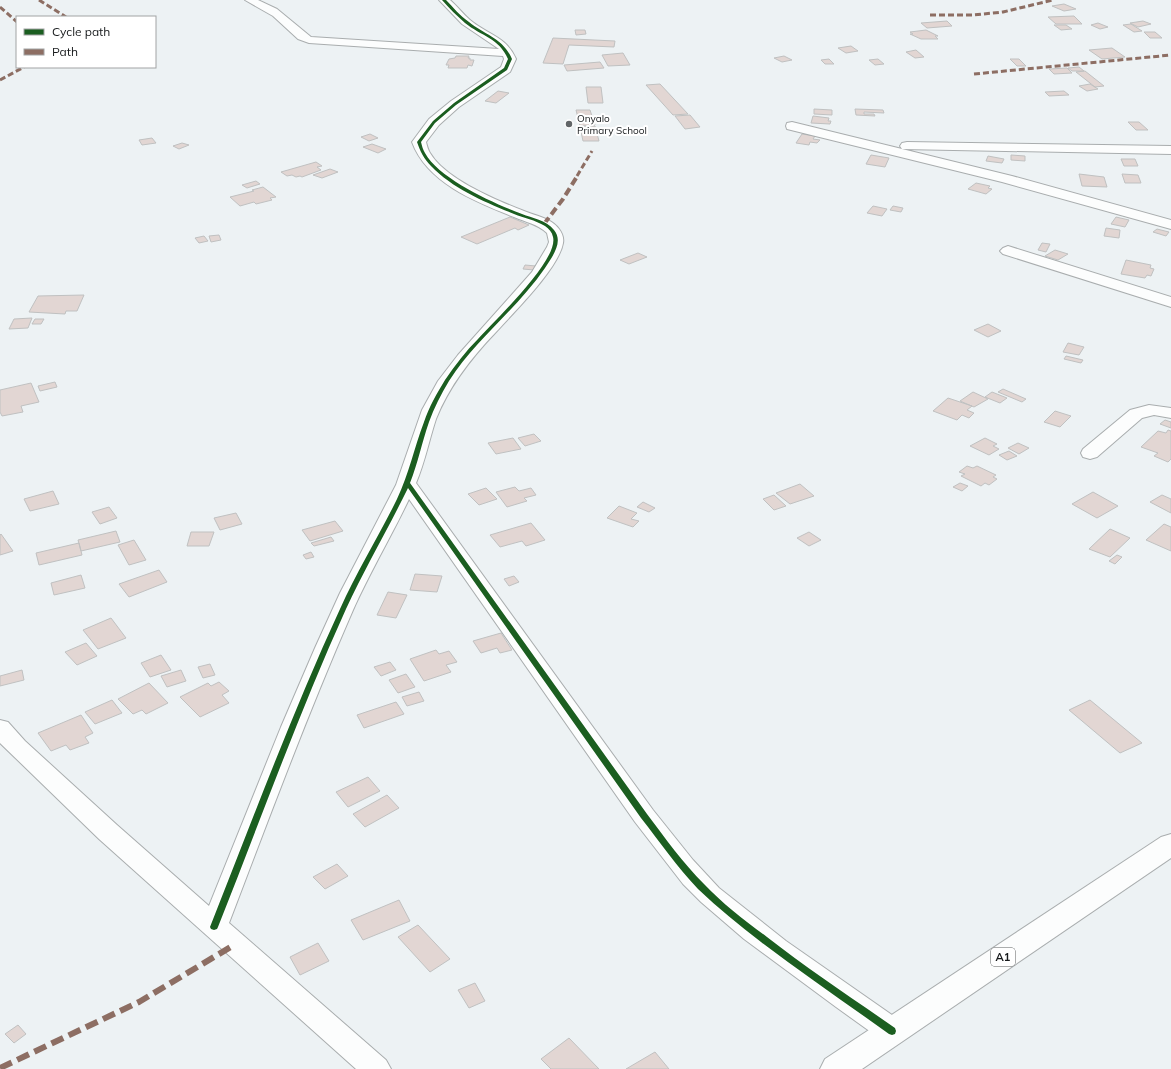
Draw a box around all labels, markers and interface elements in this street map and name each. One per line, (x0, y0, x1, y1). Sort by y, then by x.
legend (16, 16, 156, 68)
text: Cycle path (52, 24, 110, 39)
text: Path (52, 44, 78, 59)
place label: Onyalo Primary School (577, 112, 647, 137)
marker: Onyalo Primary School (564, 119, 574, 129)
road number: A1 (991, 948, 1015, 966)

